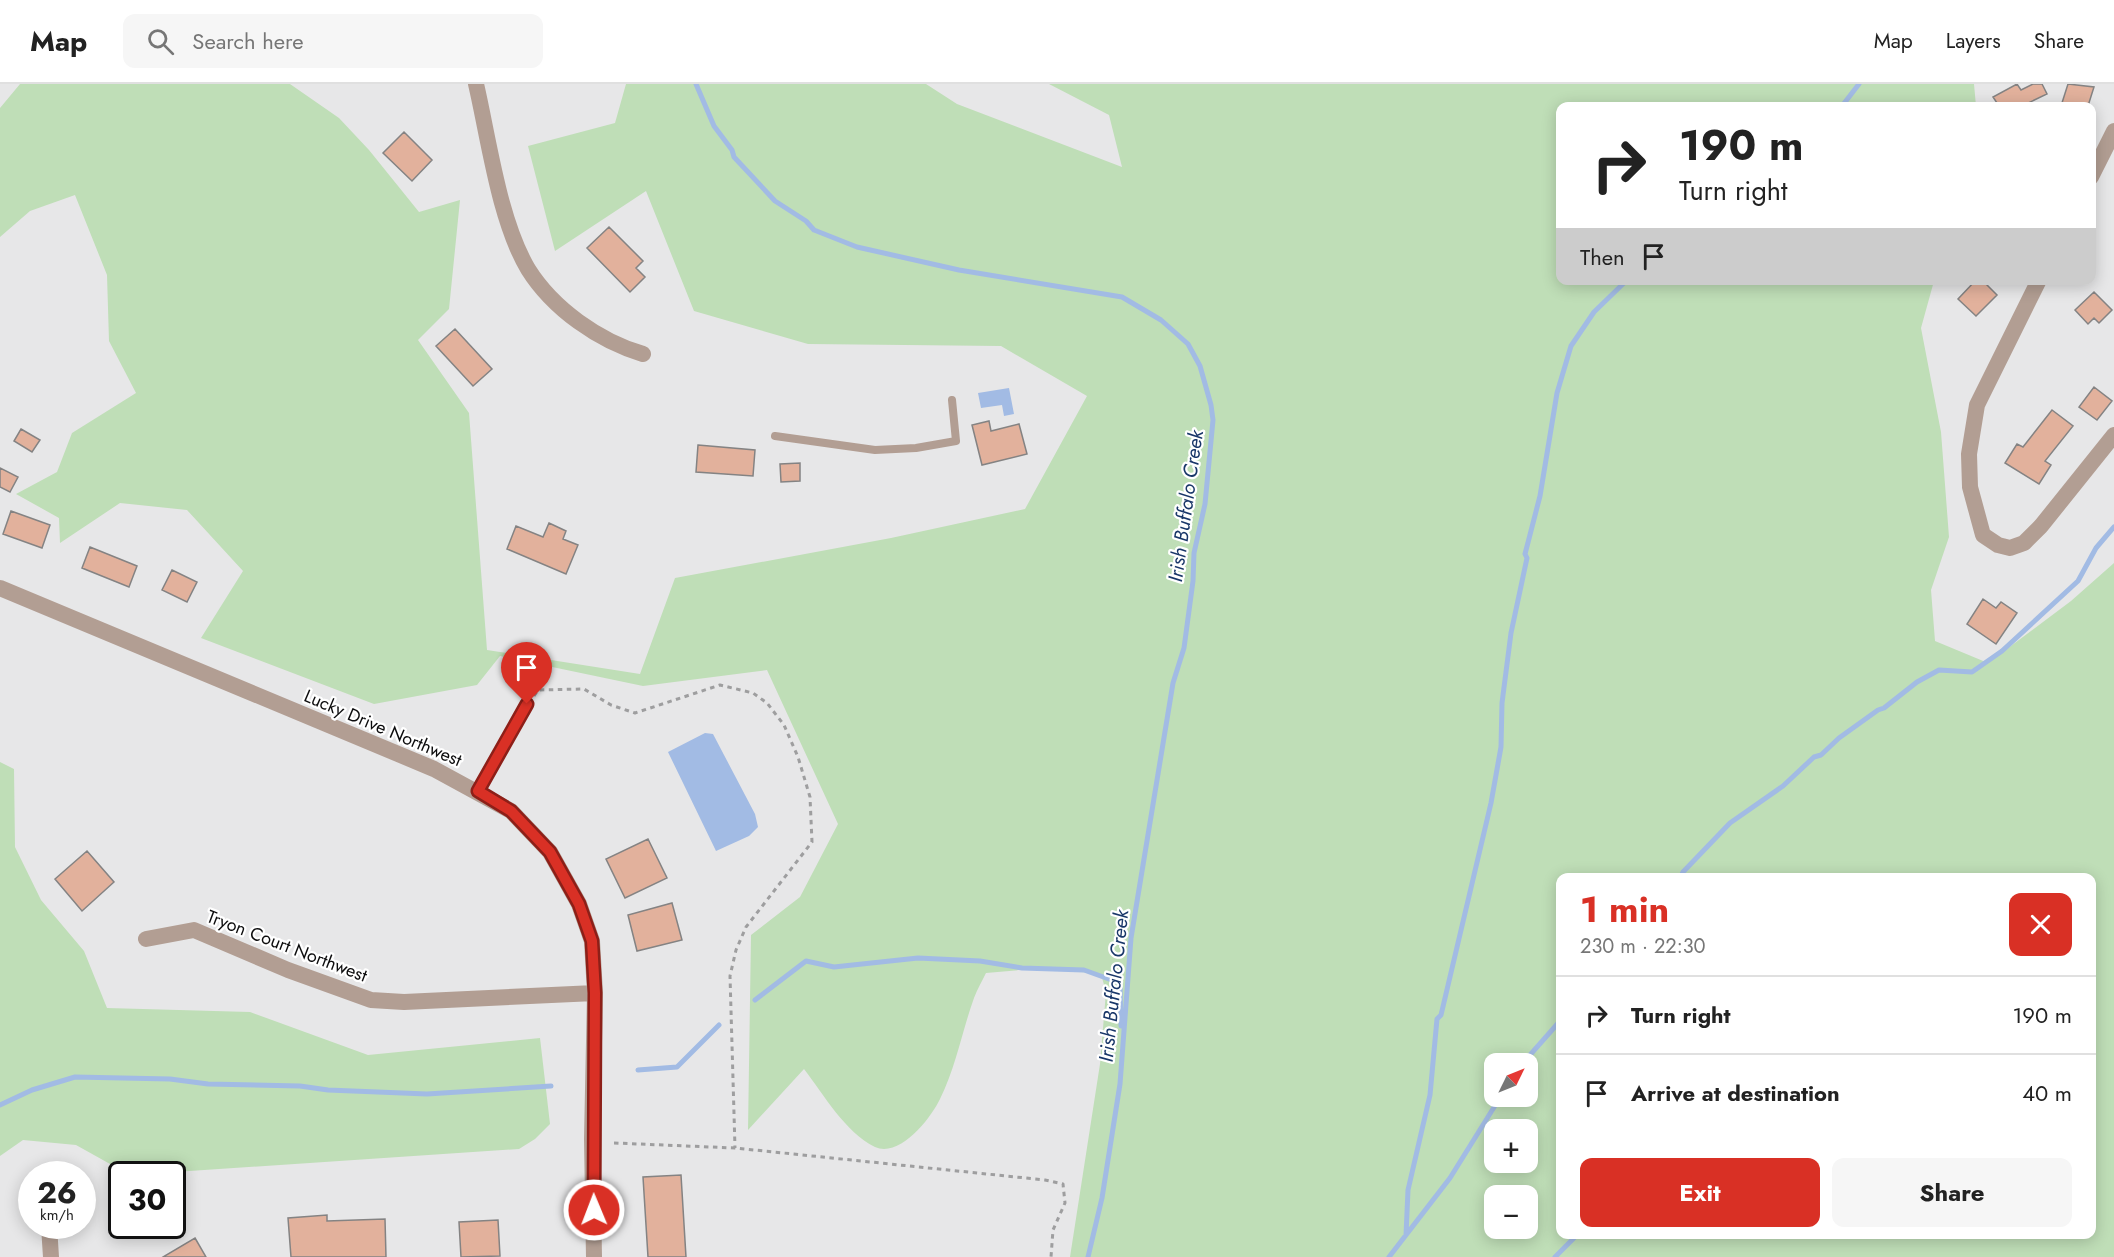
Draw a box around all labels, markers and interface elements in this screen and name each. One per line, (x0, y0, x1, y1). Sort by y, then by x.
search box (123, 14, 543, 68)
text: Map (30, 21, 87, 62)
icon: search (144, 25, 177, 58)
text: Search here (192, 25, 304, 57)
text: Map (1874, 26, 1913, 56)
text: Layers (1946, 26, 2001, 56)
text: Share (2034, 26, 2084, 56)
text: 190 m (1679, 115, 1803, 176)
icon: right (1580, 126, 1658, 204)
text: Turn right (1679, 171, 1787, 210)
icon: arrive (1637, 240, 1670, 273)
text: Then (1580, 241, 1625, 273)
water label: Irish Buffalo Creek (1161, 427, 1211, 584)
pin (501, 642, 552, 704)
icon: arrive (510, 651, 543, 684)
street label: Lucky Drive Northwest (300, 683, 467, 773)
text: 1 min (1580, 883, 1669, 935)
button: close (2009, 893, 2072, 956)
street label: Tryon Court Northwest (203, 903, 372, 989)
water label: Irish Buffalo Creek (1092, 907, 1137, 1064)
text: 230 m · 22:30 (1580, 932, 1706, 961)
icon: right (1580, 999, 1613, 1032)
text: Turn right (1631, 999, 1731, 1031)
text: 190 m (2012, 999, 2072, 1031)
north arrow (1484, 1053, 1538, 1107)
map controls (1484, 1053, 1538, 1239)
icon: arrive (1580, 1077, 1613, 1110)
text: Arrive at destination (1631, 1077, 1840, 1109)
text: 40 m (2022, 1077, 2072, 1109)
button: + (1484, 1119, 1538, 1173)
button: Exit (1580, 1158, 1820, 1227)
button: Share (1832, 1158, 2072, 1227)
speed limit sign: 30 (108, 1161, 186, 1239)
text: 26 (37, 1171, 77, 1214)
position arrow (562, 1178, 626, 1242)
button: − (1484, 1185, 1538, 1239)
text: km/h (40, 1204, 74, 1226)

